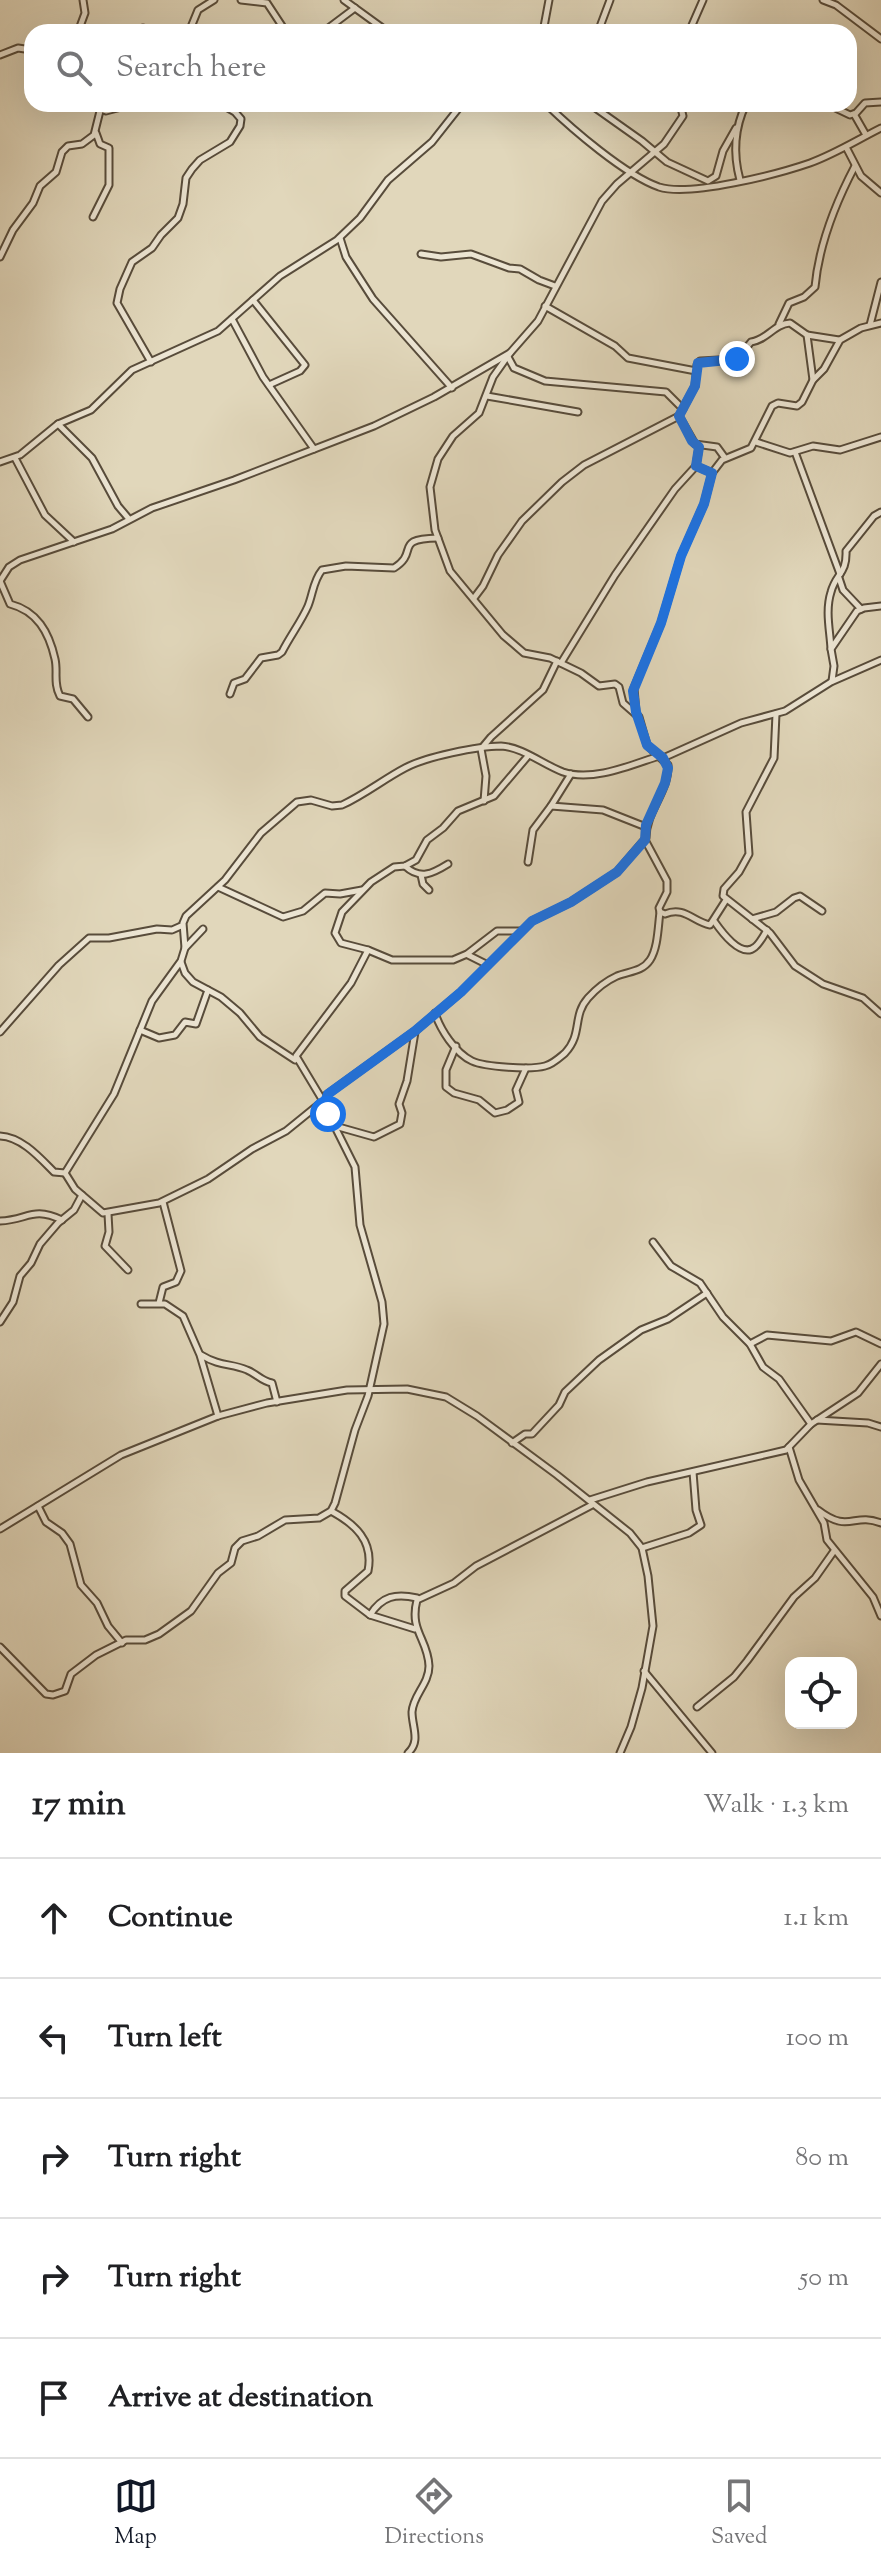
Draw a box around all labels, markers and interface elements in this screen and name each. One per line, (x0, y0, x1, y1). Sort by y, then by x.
search box (24, 24, 857, 112)
icon: search (52, 46, 96, 90)
text: Search here (116, 47, 266, 90)
route end (719, 341, 755, 377)
route start (310, 1096, 346, 1132)
map controls (785, 1657, 857, 1729)
button: locate (785, 1657, 857, 1729)
text: 17 min (32, 1781, 126, 1830)
text: Walk · 1.3 km (703, 1787, 849, 1824)
icon: ahead (32, 1896, 76, 1940)
text: Continue (108, 1897, 233, 1940)
text: 1.1 km (784, 1900, 849, 1937)
icon: left (32, 2016, 76, 2060)
text: Turn left (108, 2017, 222, 2060)
text: 100 m (786, 2020, 849, 2057)
icon: right (32, 2136, 76, 2180)
text: Turn right (108, 2137, 241, 2180)
text: 80 m (795, 2140, 849, 2177)
icon: right (32, 2256, 76, 2300)
text: Turn right (108, 2257, 241, 2300)
text: 50 m (799, 2260, 849, 2297)
icon: arrive (32, 2376, 76, 2420)
text: Arrive at destination (108, 2377, 373, 2420)
tab: Map (114, 2474, 158, 2554)
tab: Directions (385, 2474, 484, 2554)
tab: Saved (711, 2474, 767, 2554)

